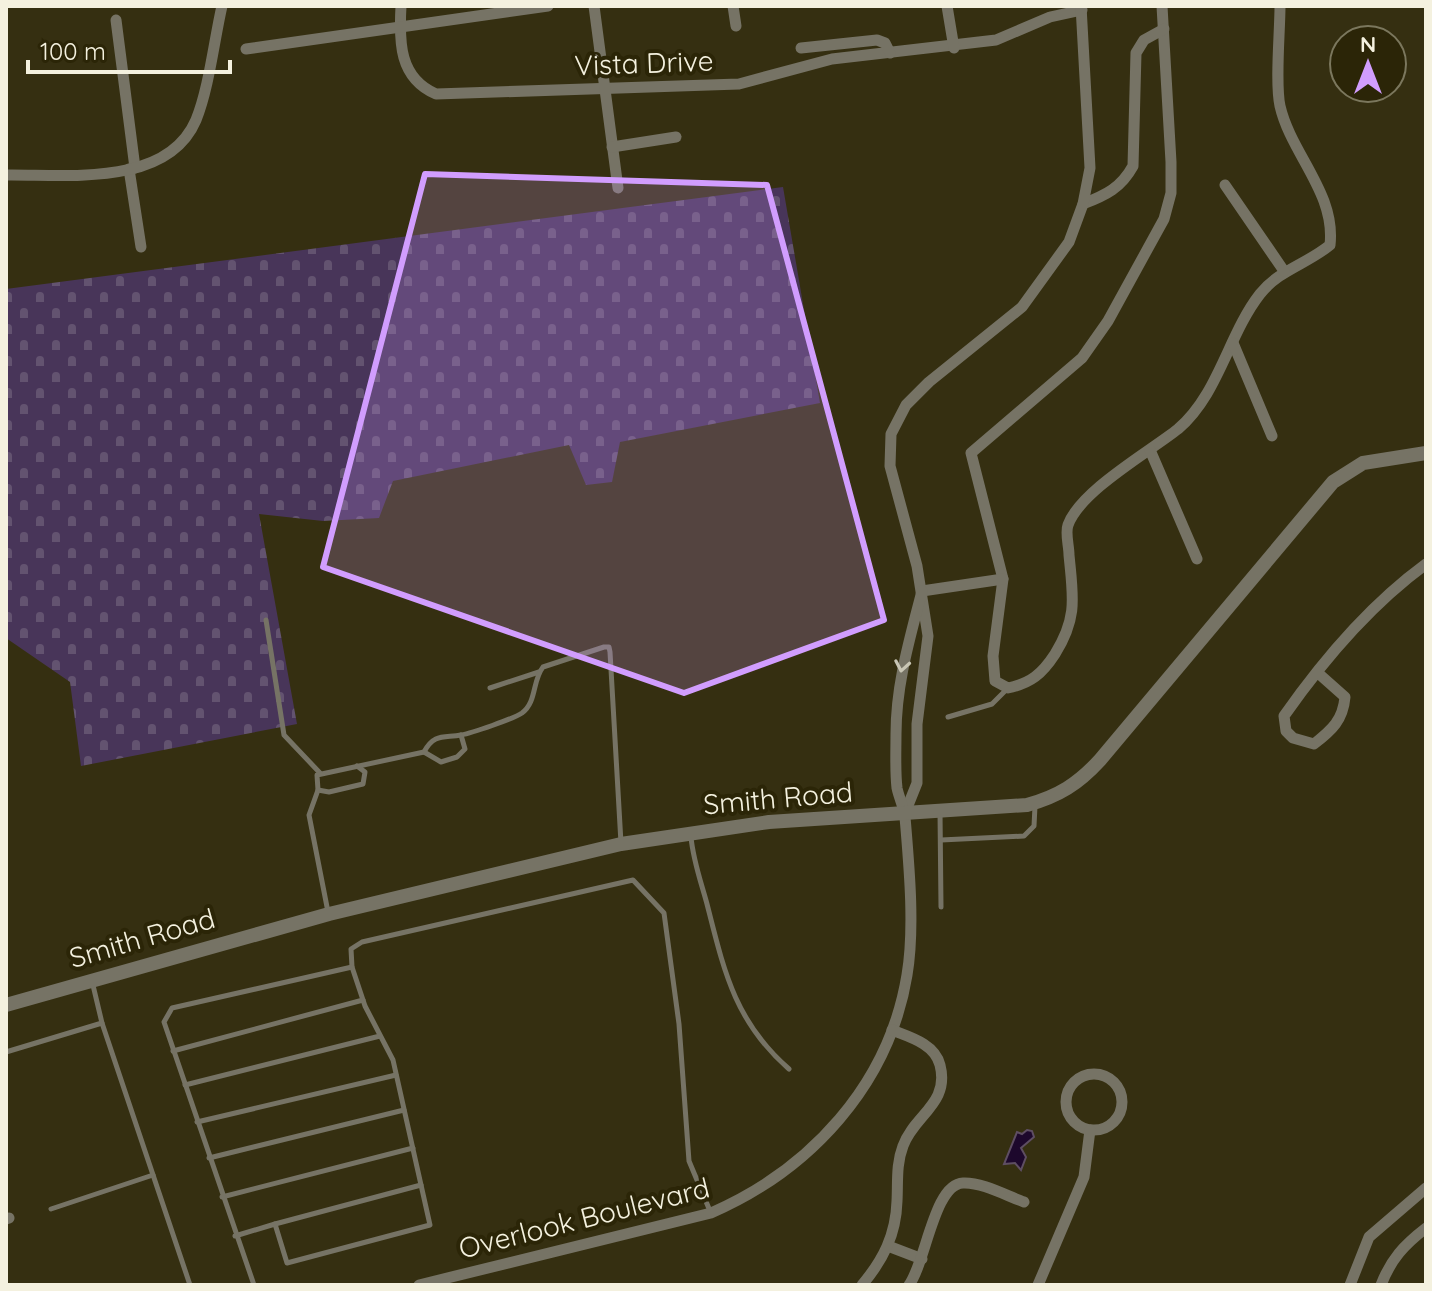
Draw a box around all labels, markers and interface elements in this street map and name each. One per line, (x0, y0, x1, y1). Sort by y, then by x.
scale bar (28, 24, 230, 74)
north arrow (1328, 24, 1408, 104)
text: N (1360, 30, 1376, 58)
text: 100 m (40, 36, 106, 66)
street label: Vista Drive (574, 43, 714, 82)
one-way arrow (895, 659, 912, 673)
street label: Smith Road (702, 774, 854, 821)
street label: Smith Road (65, 900, 219, 975)
street label: Overlook Boulevard (455, 1169, 713, 1266)

